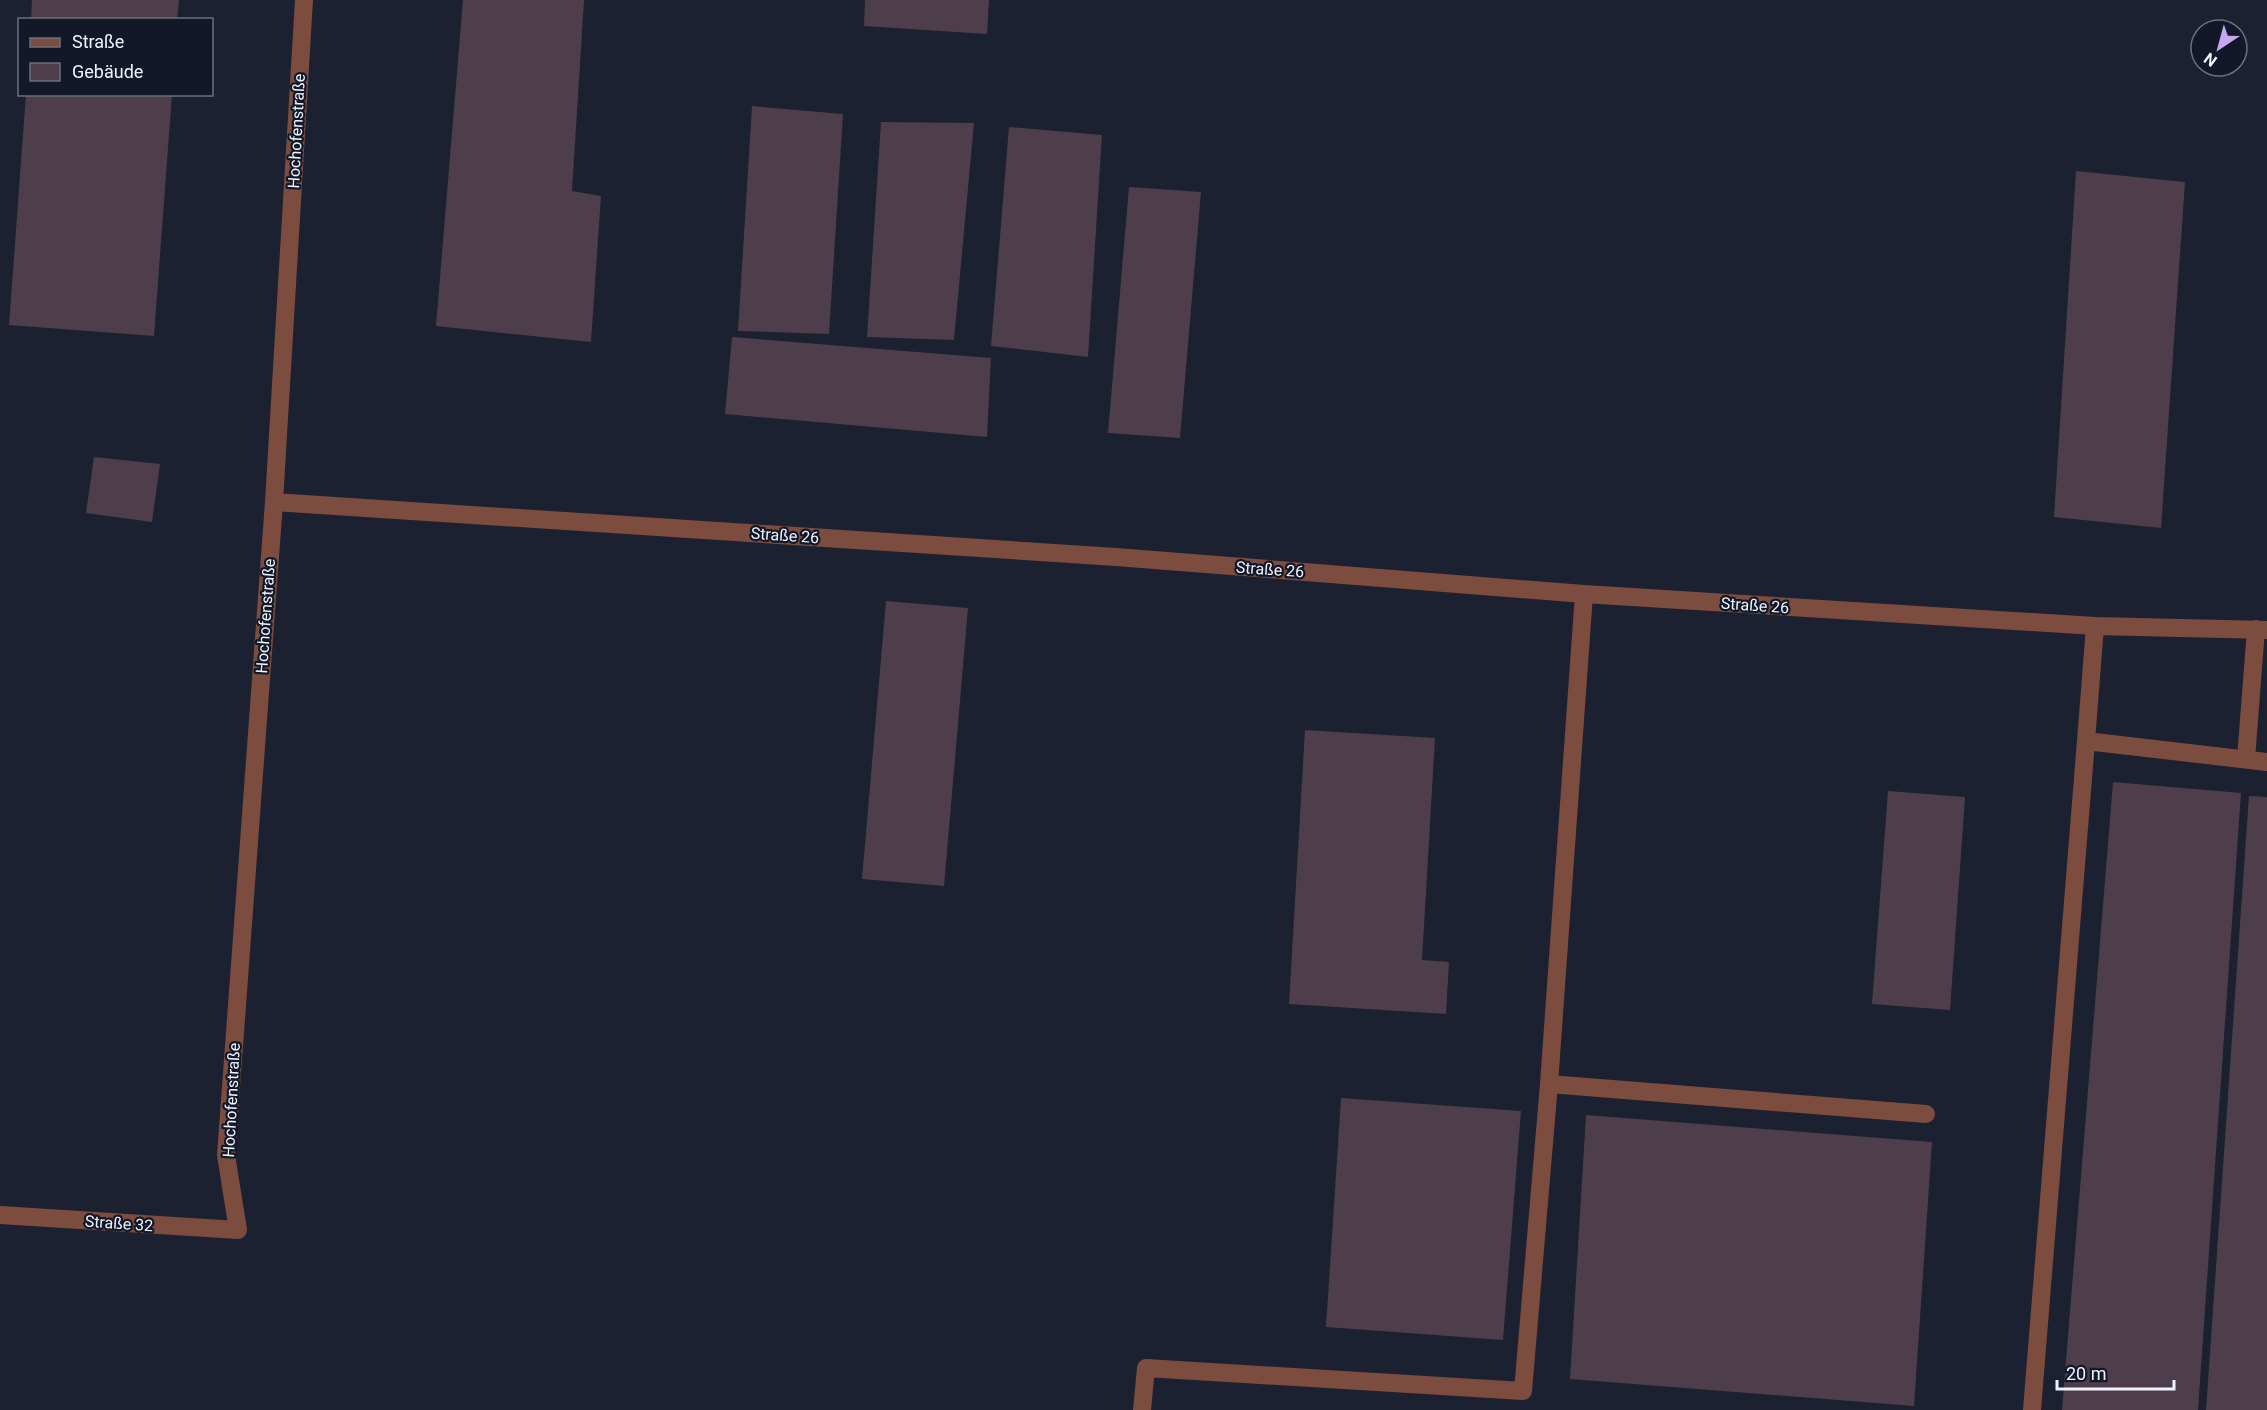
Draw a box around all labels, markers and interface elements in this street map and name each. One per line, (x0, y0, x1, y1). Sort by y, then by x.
legend (18, 18, 213, 96)
north arrow (2189, 18, 2249, 78)
text: Straße (72, 31, 124, 52)
text: N (2200, 49, 2221, 71)
text: Gebäude (72, 61, 143, 82)
street label: Hochofenstraße (284, 73, 309, 189)
street label: Straße 26 (750, 524, 820, 547)
street label: Hochofenstraße (252, 558, 279, 674)
street label: Straße 26 (1235, 558, 1305, 581)
street label: Straße 26 (1720, 594, 1790, 617)
street label: Hochofenstraße (219, 1042, 244, 1158)
street label: Straße 32 (84, 1212, 154, 1235)
scale bar (2057, 1353, 2174, 1391)
text: 20 m (2066, 1363, 2106, 1384)

